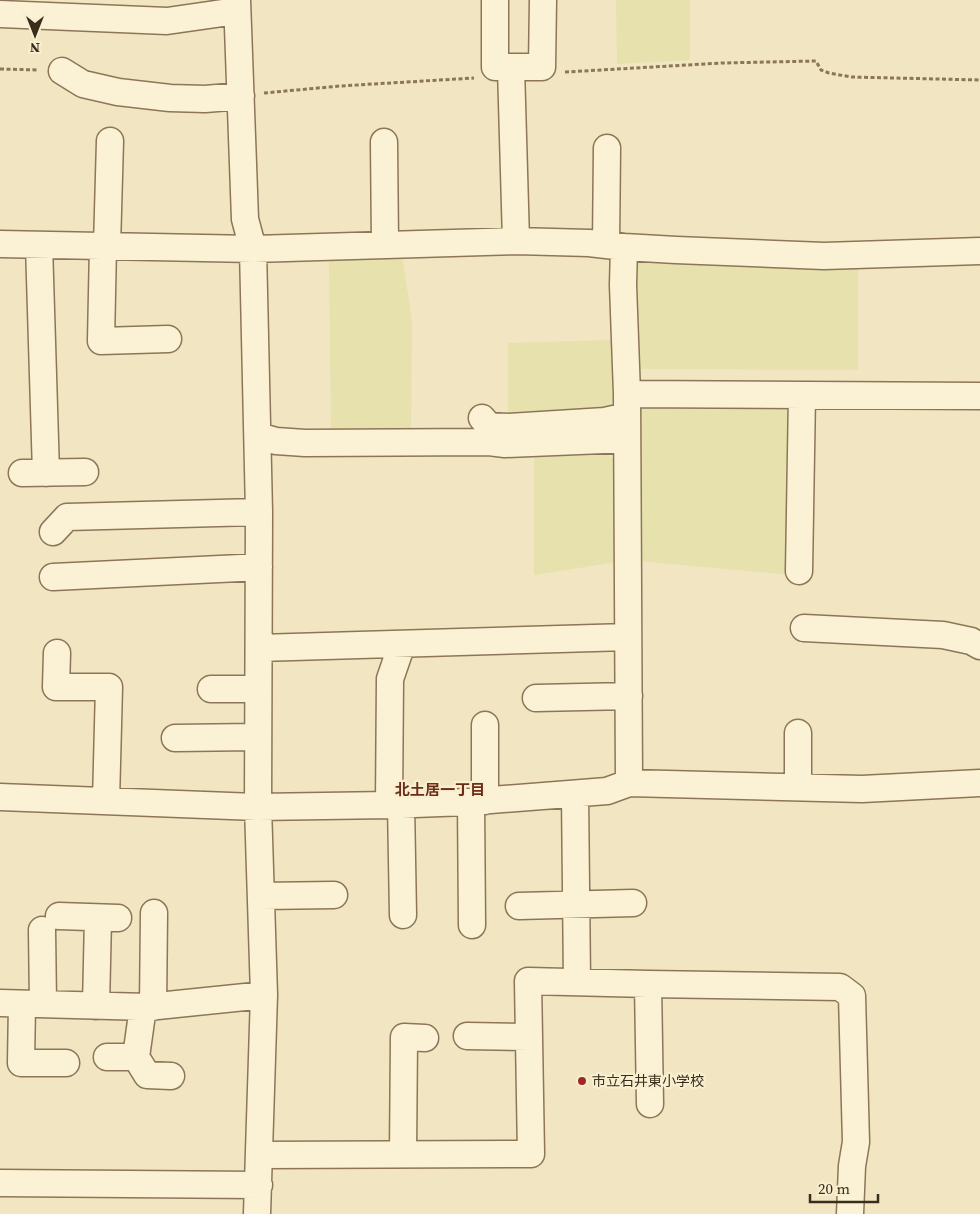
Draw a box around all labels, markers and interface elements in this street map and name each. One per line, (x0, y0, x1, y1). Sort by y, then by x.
north arrow (10, 10, 60, 60)
text: N (30, 38, 40, 58)
district label: 北土居一丁目 (395, 779, 485, 800)
place label: 市立石井東小学校 (592, 1071, 704, 1091)
marker: 市立石井東小学校 (576, 1075, 588, 1087)
scale bar (810, 1172, 878, 1204)
text: 20 m (818, 1178, 850, 1199)

